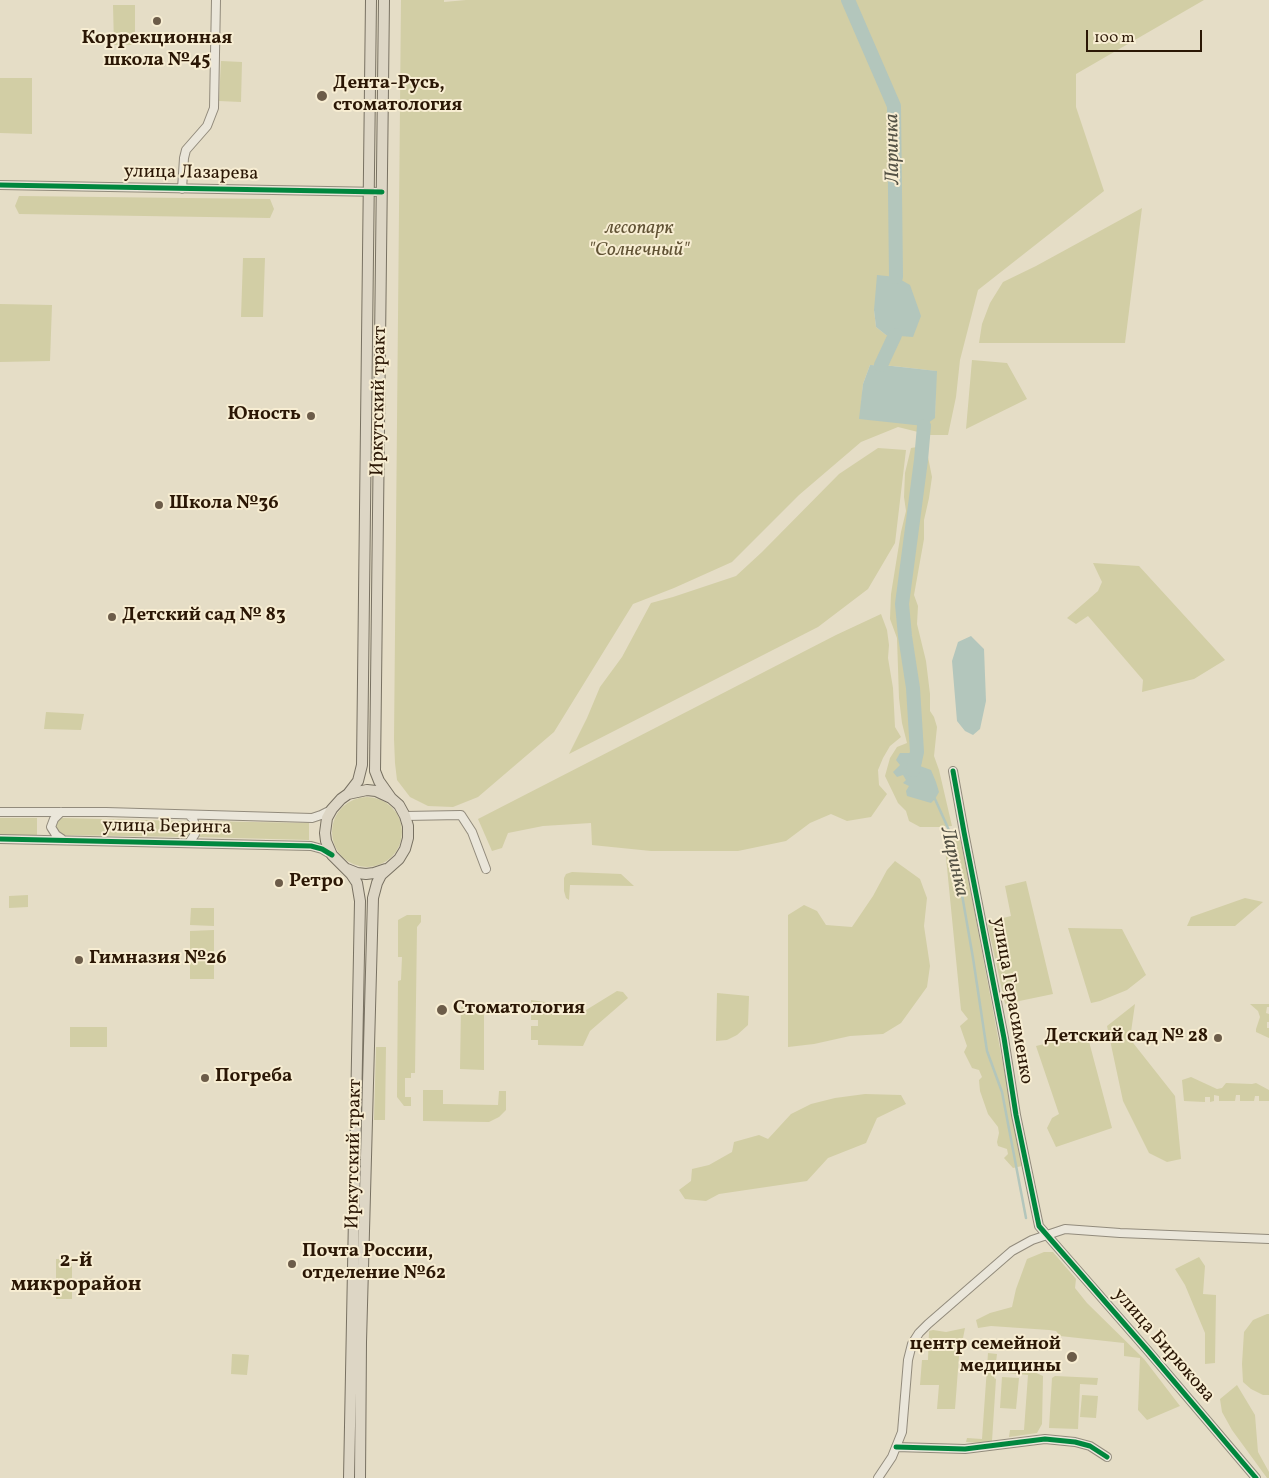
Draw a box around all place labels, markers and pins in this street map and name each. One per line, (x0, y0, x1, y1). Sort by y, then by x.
marker: Коррекционная школа №45 (151, 15, 163, 27)
place label: Коррекционная школа №45 (82, 29, 232, 73)
place label: Дента-Русь, стоматология (333, 74, 462, 118)
marker: Дента-Русь, стоматология (315, 89, 329, 103)
place label: Юность (227, 405, 301, 427)
marker: Юность (305, 410, 317, 422)
place label: Школа №36 (169, 494, 279, 516)
marker: Школа №36 (153, 499, 165, 511)
place label: Детский сад № 83 (122, 606, 286, 628)
marker: Детский сад № 83 (106, 611, 118, 623)
place label: Ретро (289, 872, 344, 894)
marker: Ретро (273, 877, 285, 889)
place label: Гимназия №26 (89, 949, 227, 971)
marker: Гимназия №26 (73, 954, 85, 966)
place label: Стоматология (453, 999, 585, 1021)
marker: Стоматология (435, 1003, 449, 1017)
place label: Детский сад № 28 (1044, 1027, 1208, 1049)
marker: Детский сад № 28 (1212, 1032, 1224, 1044)
place label: Погреба (215, 1067, 292, 1089)
marker: Погреба (199, 1072, 211, 1084)
place label: Почта России, отделение №62 (302, 1242, 446, 1286)
marker: Почта России, отделение №62 (286, 1258, 298, 1270)
place label: центр семейной медицины (910, 1335, 1061, 1379)
marker: центр семейной медицины (1065, 1350, 1079, 1364)

